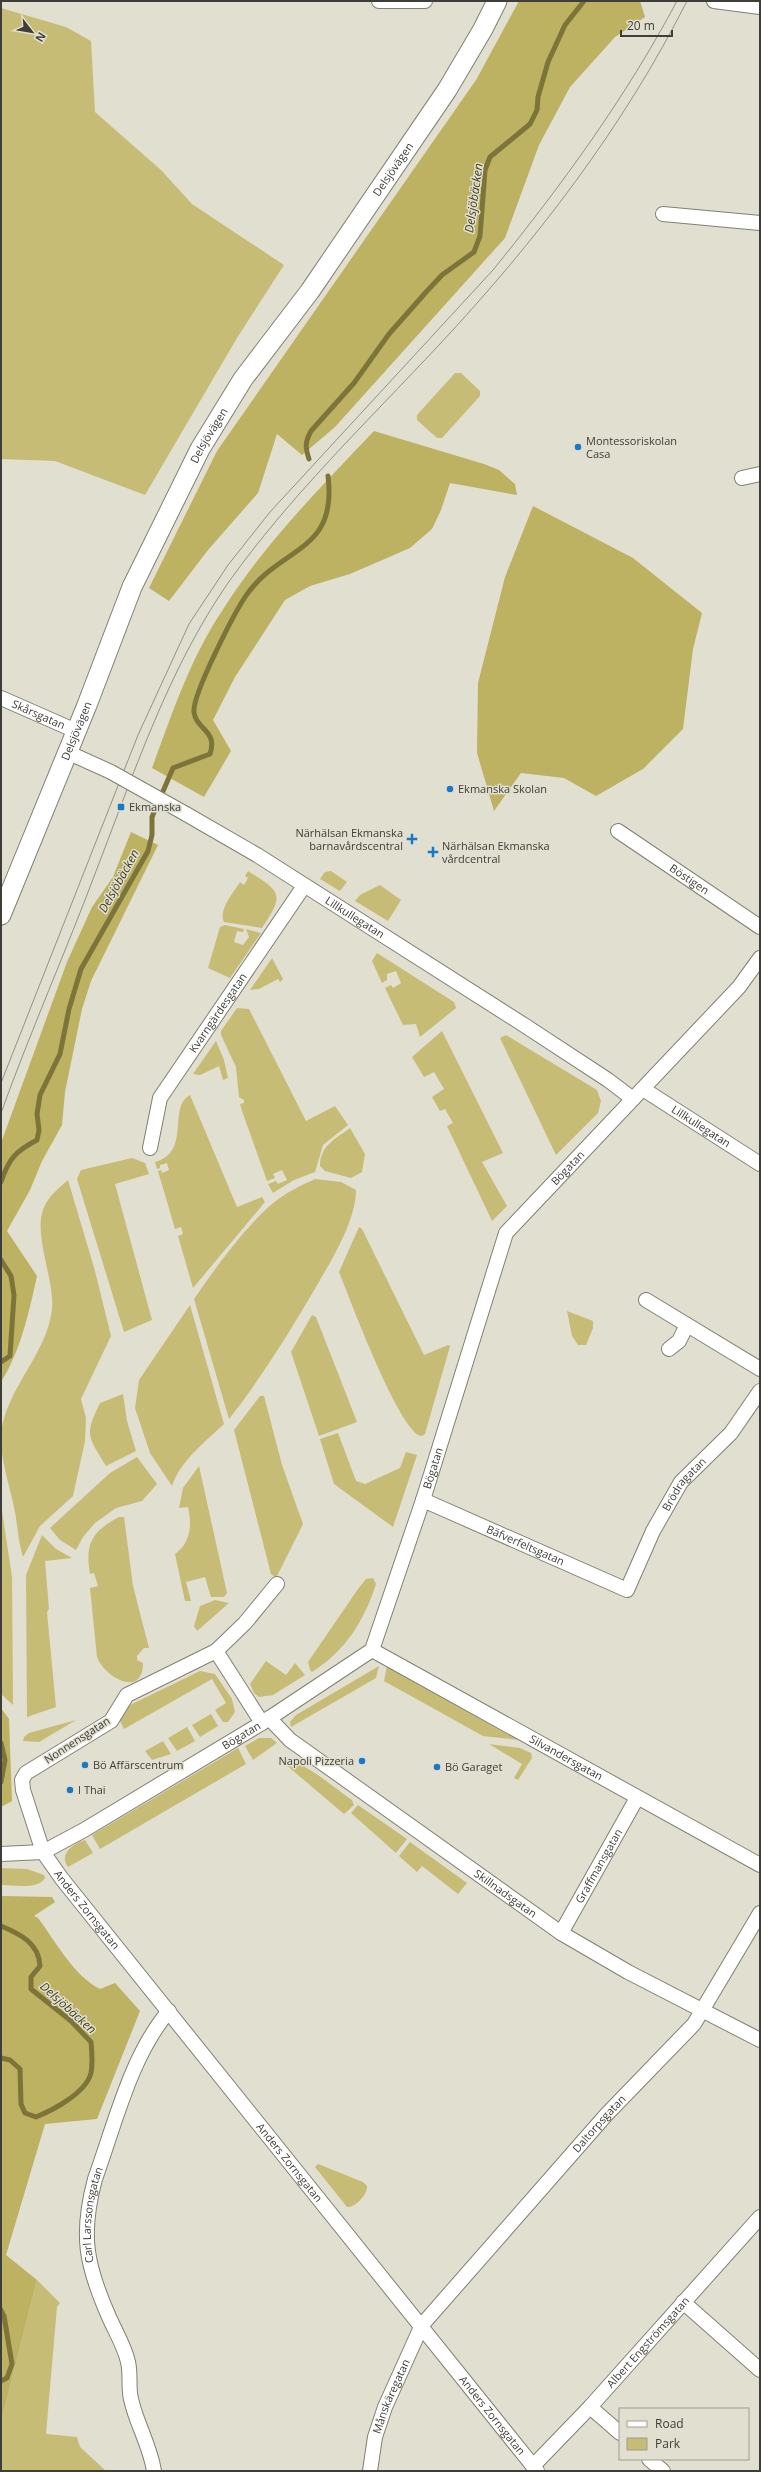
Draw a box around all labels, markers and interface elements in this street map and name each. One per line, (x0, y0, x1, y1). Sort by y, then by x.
north arrow (12, 12, 52, 52)
scale bar (621, 12, 672, 38)
text: 20 m (627, 17, 655, 34)
text: N (32, 30, 50, 45)
street label: Delsjövägen (369, 139, 416, 199)
water label: Delsjöbäcken (460, 162, 487, 234)
street label: Delsjövägen (186, 405, 231, 466)
place label: Montessoriskolan Casa (586, 433, 677, 461)
marker: Montessoriskolan Casa (573, 442, 583, 452)
street label: Skårsgatan (10, 696, 68, 732)
street label: Delsjövägen (57, 699, 95, 762)
place label: Ekmanska Skolan (458, 781, 547, 796)
marker: Ekmanska Skolan (445, 784, 455, 794)
place label: Ekmanska (129, 799, 181, 814)
marker: Ekmanska (116, 802, 126, 812)
place label: Närhälsan Ekmanska barnavårdscentral (295, 825, 403, 853)
marker: Närhälsan Ekmanska barnavårdscentral (406, 833, 418, 845)
place label: Närhälsan Ekmanska vårdcentral (442, 838, 550, 866)
water label: Delsjöbäcken (94, 846, 143, 915)
marker: Närhälsan Ekmanska vårdcentral (427, 846, 439, 858)
street label: Böstigen (667, 860, 712, 897)
street label: Lillkullegatan (323, 892, 388, 941)
street label: Kvarngärdesgatan (185, 970, 250, 1055)
street label: Lillkullegatan (669, 1101, 734, 1150)
street label: Bögatan (547, 1147, 587, 1188)
street label: Bögatan (419, 1445, 446, 1491)
street label: Brödragatan (658, 1454, 709, 1513)
street label: Bäfverfeltsgatan (484, 1521, 567, 1569)
street label: Nonnensgatan (41, 1713, 112, 1766)
street label: Bögatan (219, 1718, 263, 1752)
street label: Silvandersgatan (527, 1731, 606, 1783)
place label: Napoli Pizzeria (279, 1753, 354, 1768)
marker: Napoli Pizzeria (357, 1756, 367, 1766)
place label: Bö Affärscentrum (93, 1757, 183, 1772)
place label: Bö Garaget (445, 1759, 502, 1774)
marker: Bö Affärscentrum (80, 1760, 90, 1770)
marker: Bö Garaget (432, 1762, 442, 1772)
place label: I Thai (78, 1782, 106, 1797)
marker: I Thai (65, 1785, 75, 1795)
street label: Graffmansgatan (571, 1826, 625, 1906)
street label: Skillnadsgatan (471, 1866, 540, 1921)
street label: Anders Zornsgatan (51, 1867, 124, 1952)
water label: Delsjöbäcken (37, 1978, 100, 2037)
street label: Daltorpsgatan (569, 2091, 629, 2155)
street label: Anders Zornsgatan (253, 2119, 326, 2205)
street label: Carl Larssonsgatan (79, 2165, 106, 2264)
street label: Albert Engströmsgatan (603, 2293, 692, 2391)
street label: Månskäregatan (369, 2357, 413, 2436)
street label: Anders Zornsgatan (456, 2372, 529, 2458)
legend (619, 2408, 749, 2460)
text: Road (655, 2415, 684, 2432)
text: Park (655, 2435, 681, 2452)

